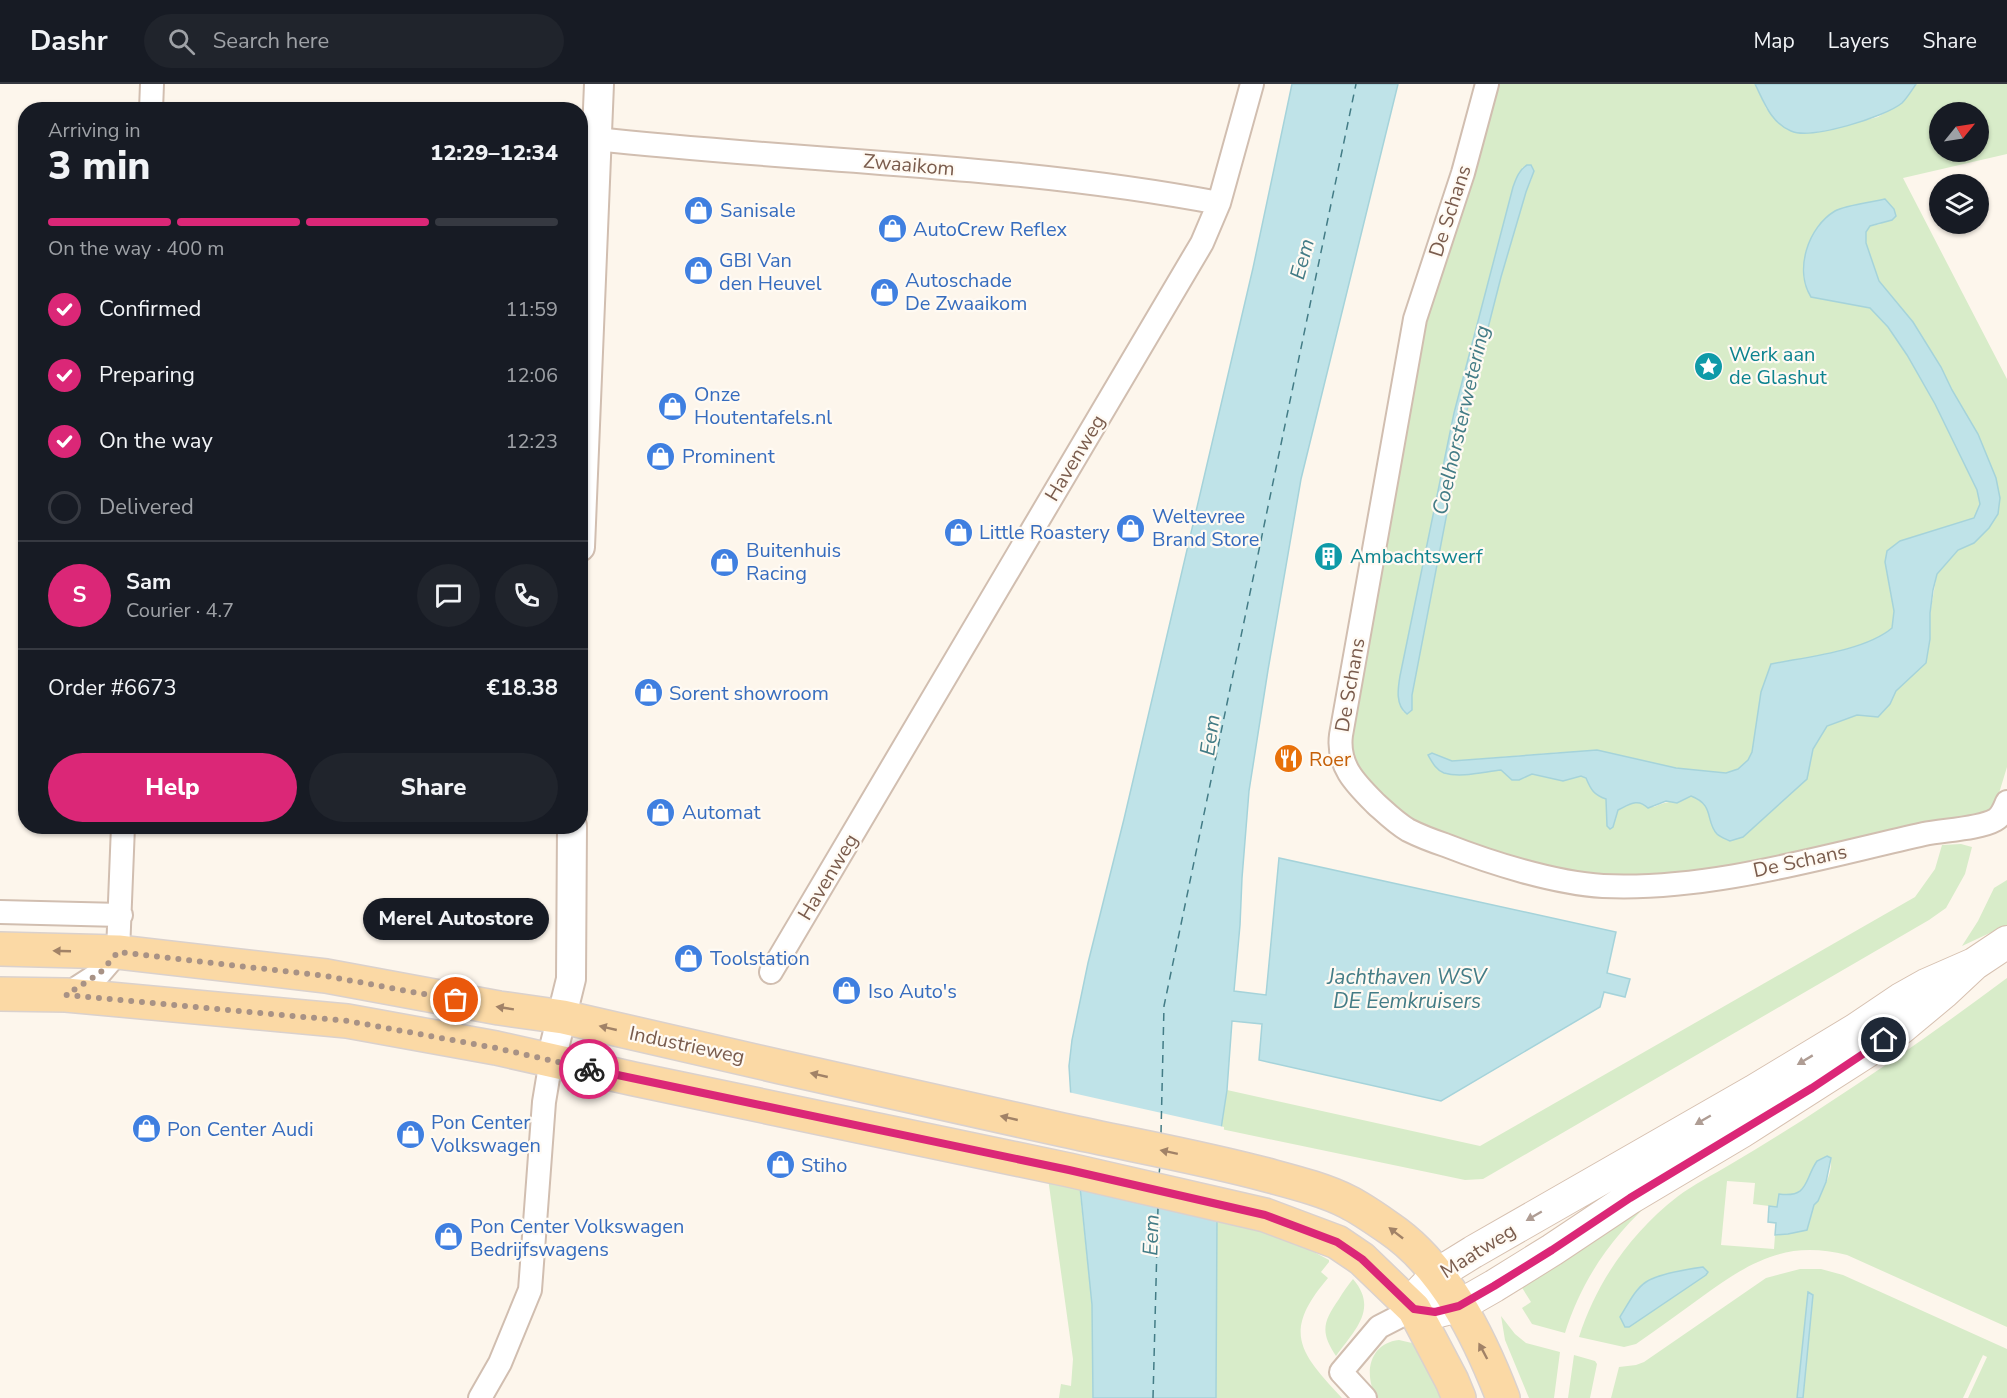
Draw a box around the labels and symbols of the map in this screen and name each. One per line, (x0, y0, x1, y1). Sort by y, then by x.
north arrow (1929, 102, 1989, 162)
street label: Zwaaikom (862, 148, 956, 182)
street label: De Schans (1422, 162, 1478, 260)
shop icon: Sanisale (683, 194, 715, 226)
place label: Sanisale (720, 197, 796, 224)
shop icon: AutoCrew Reflex (876, 213, 908, 245)
place label: AutoCrew Reflex (913, 216, 1068, 243)
water label: Eem (1283, 235, 1321, 283)
place label: GBI Van den Heuvel (719, 247, 822, 297)
shop icon: GBI Van den Heuvel (682, 255, 714, 287)
place label: Autoschade De Zwaaikom (905, 267, 1027, 317)
shop icon: Autoschade De Zwaaikom (868, 276, 900, 308)
water label: Coelhorsterwetering (1426, 322, 1496, 518)
place label: Werk aan de Glashut (1729, 341, 1828, 391)
place icon: Werk aan de Glashut (1692, 350, 1724, 382)
place label: Onze Houtentafels.nl (694, 381, 832, 431)
shop icon: Onze Houtentafels.nl (657, 390, 689, 422)
street label: Havenweg (1038, 410, 1112, 506)
shop icon: Prominent (645, 440, 677, 472)
place label: Prominent (682, 443, 776, 470)
place label: Weltevree Brand Store (1152, 503, 1259, 553)
shop icon: Weltevree Brand Store (1115, 512, 1147, 544)
shop icon: Little Roastery (942, 516, 974, 548)
place label: Little Roastery (979, 519, 1111, 546)
place label: Buitenhuis Racing (746, 537, 841, 587)
building icon: Ambachtswerf (1313, 540, 1345, 572)
place label: Ambachtswerf (1350, 543, 1483, 570)
shop icon: Buitenhuis Racing (709, 546, 741, 578)
street label: De Schans (1328, 636, 1372, 734)
shop icon: Sorent showroom (632, 677, 664, 709)
place label: Sorent showroom (669, 680, 829, 707)
water label: Eem (1193, 713, 1227, 757)
restaurant icon: Roer (1272, 743, 1304, 775)
place label: Roer (1309, 746, 1351, 773)
shop icon: Automat (645, 796, 677, 828)
place label: Automat (682, 799, 762, 826)
street label: Havenweg (791, 829, 865, 925)
street label: De Schans (1751, 838, 1849, 884)
callout: Merel Autostore (363, 898, 549, 940)
shop icon: Toolstation (673, 942, 705, 974)
place label: Toolstation (710, 945, 810, 972)
one-way arrow (53, 946, 72, 955)
water label: Jachthaven WSV DE Eemkruisers (1326, 963, 1489, 1015)
pin (430, 974, 481, 1025)
shop icon: Iso Auto's (831, 975, 863, 1007)
place label: Iso Auto's (868, 978, 957, 1005)
one-way arrow (495, 1004, 514, 1013)
pin (1858, 1014, 1909, 1065)
street label: Industrieweg (627, 1020, 747, 1070)
one-way arrow (599, 1022, 617, 1032)
courier (559, 1039, 619, 1099)
one-way arrow (1797, 1055, 1813, 1066)
one-way arrow (809, 1069, 828, 1079)
place label: Pon Center Volkswagen (430, 1109, 541, 1159)
one-way arrow (1000, 1112, 1018, 1122)
shop icon: Pon Center Audi (130, 1113, 162, 1145)
one-way arrow (1695, 1114, 1711, 1125)
place label: Pon Center Audi (167, 1116, 314, 1143)
shop icon: Pon Center Volkswagen (394, 1118, 426, 1150)
one-way arrow (1159, 1147, 1178, 1156)
shop icon: Stiho (764, 1149, 796, 1181)
place label: Stiho (801, 1152, 847, 1179)
one-way arrow (1526, 1211, 1542, 1222)
place label: Pon Center Volkswagen Bedrijfswagens (470, 1213, 684, 1263)
water label: Eem (1136, 1214, 1166, 1256)
street label: Maatweg (1435, 1217, 1521, 1285)
shop icon: Pon Center Volkswagen Bedrijfswagens (433, 1221, 465, 1253)
one-way arrow (1388, 1227, 1404, 1240)
one-way arrow (1478, 1342, 1488, 1360)

